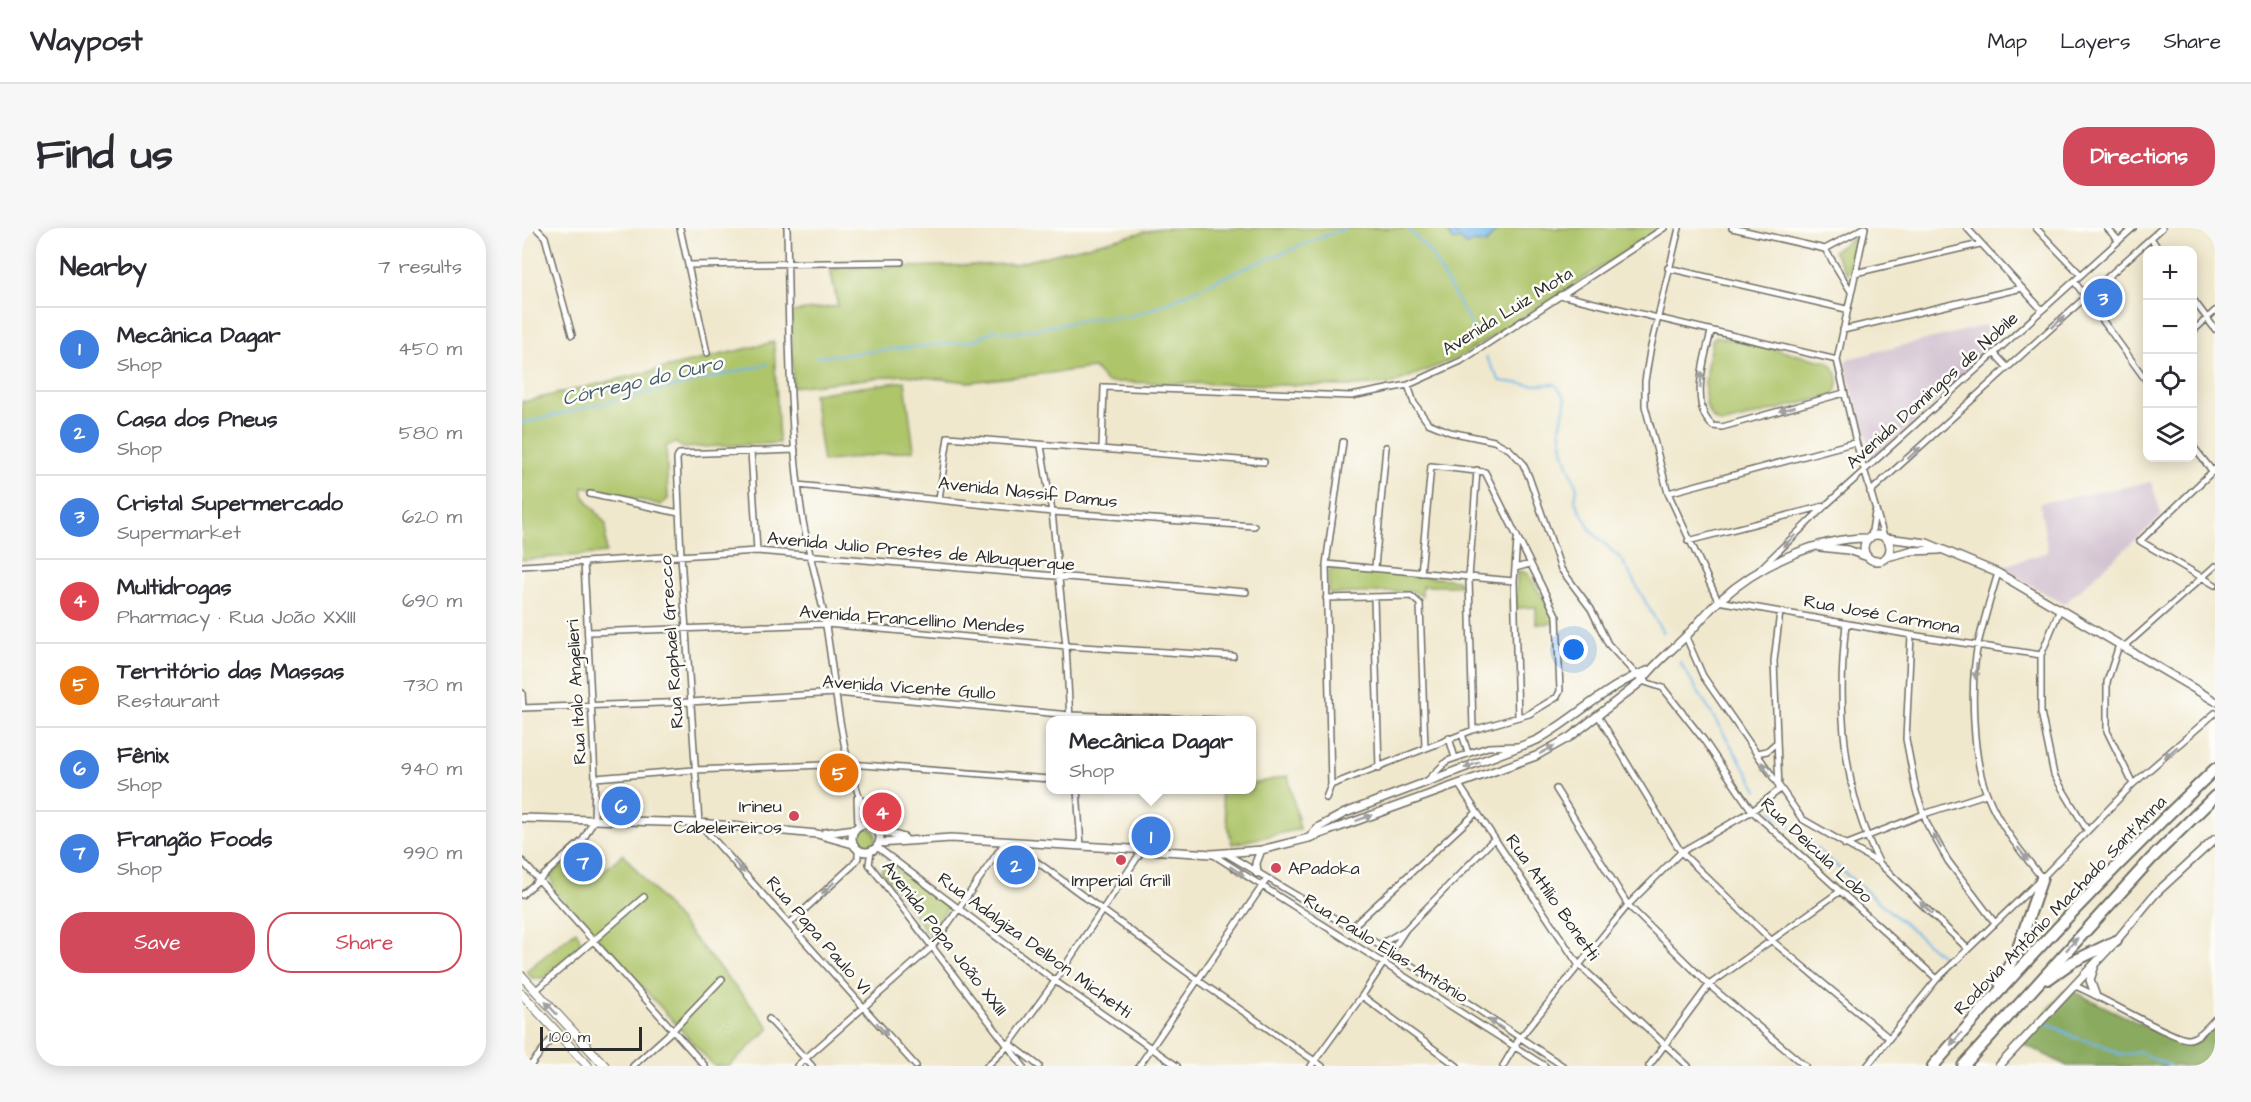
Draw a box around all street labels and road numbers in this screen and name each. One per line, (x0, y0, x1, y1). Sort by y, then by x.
street label: Avenida Luiz Mota (1437, 261, 1577, 362)
street label: Avenida Domingos de Nobile (1841, 306, 2025, 475)
street label: Avenida Nassif Damus (937, 471, 1119, 514)
street label: Avenida Julio Prestes de Albuquerque (766, 526, 1076, 577)
street label: Rua Raphael Grecco (653, 555, 690, 729)
street label: Rua José Carmona (1802, 588, 1962, 641)
street label: Avenida Francellino Mendes (798, 599, 1026, 640)
street label: Rua Italo Angelieri (560, 619, 594, 765)
street label: Avenida Vicente Gullo (821, 669, 996, 706)
street label: Rodovia Antônio Machado Sant'Anna (1948, 790, 2172, 1021)
street label: Rua Deicula Lobo (1755, 792, 1878, 909)
street label: Rua Attílio Bonetti (1500, 829, 1606, 966)
street label: Avenida Papa João XXIII (876, 855, 1013, 1021)
street label: Rua Adalgiza Delbon Michetti (932, 867, 1137, 1025)
street label: Rua Papa Paulo VI (760, 871, 877, 1000)
street label: Rua Paulo Elias Antônio (1299, 888, 1473, 1009)

